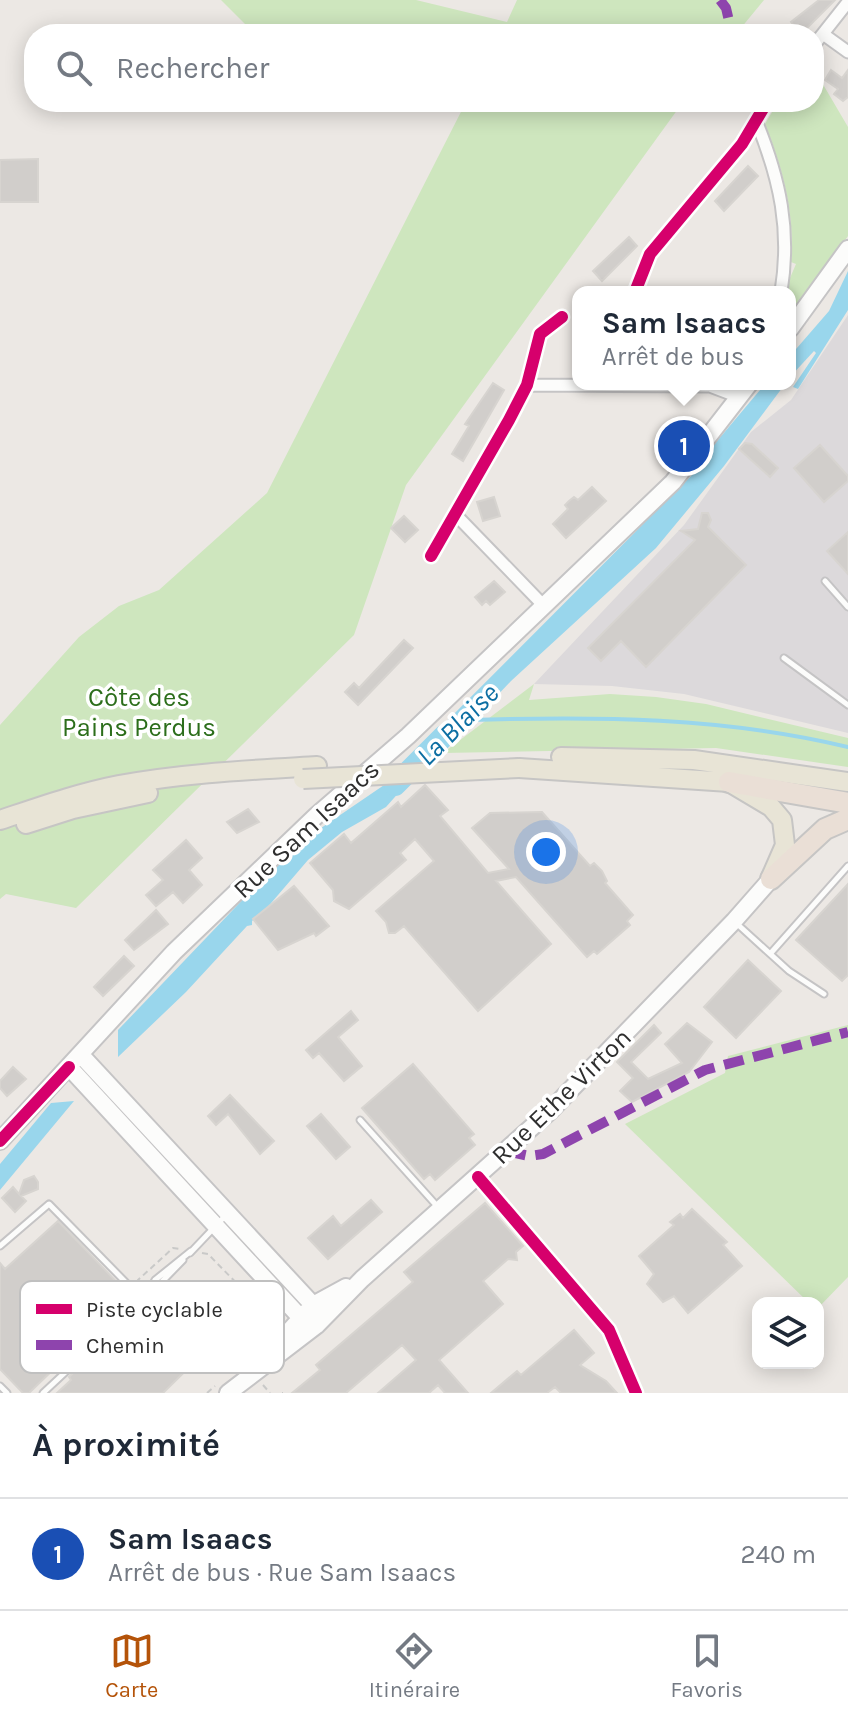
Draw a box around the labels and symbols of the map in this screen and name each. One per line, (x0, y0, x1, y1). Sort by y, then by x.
pin: 1 (658, 416, 710, 476)
water label: La Blaise (409, 676, 505, 772)
park label: Côte des Pains Perdus (62, 682, 216, 743)
street label: Rue Sam Isaacs (227, 754, 386, 905)
your location (526, 832, 566, 872)
street label: Rue Ethe Virton (485, 1022, 638, 1171)
legend (20, 1281, 284, 1373)
text: Piste cyclable (86, 1297, 223, 1323)
text: Chemin (86, 1333, 164, 1359)

